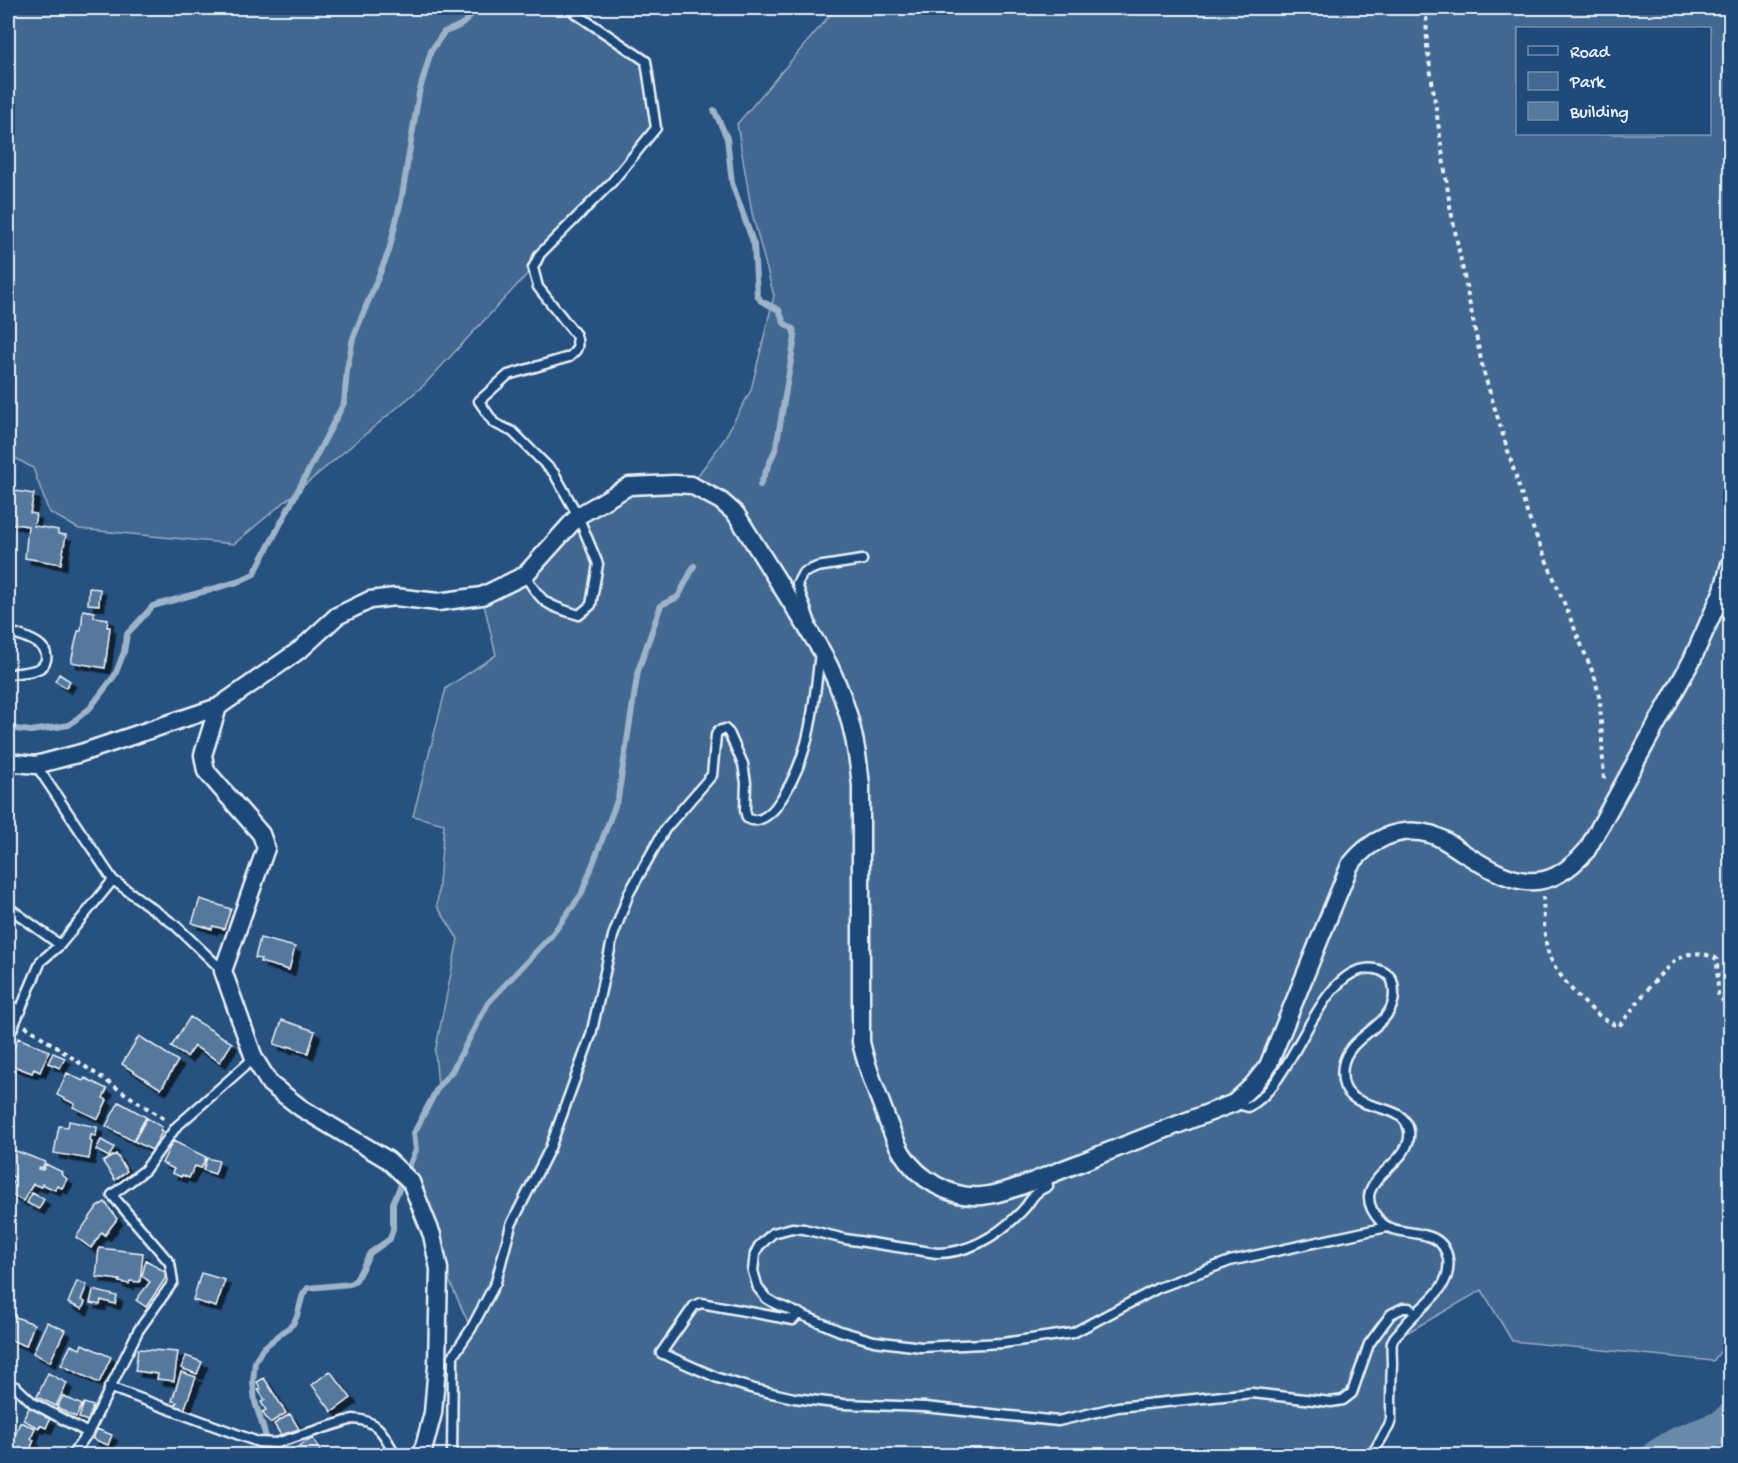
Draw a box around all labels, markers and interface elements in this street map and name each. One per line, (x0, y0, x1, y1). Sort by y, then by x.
legend (1516, 27, 1711, 135)
text: Road (1570, 43, 1611, 64)
text: Park (1569, 73, 1606, 94)
text: Building (1569, 103, 1629, 124)

